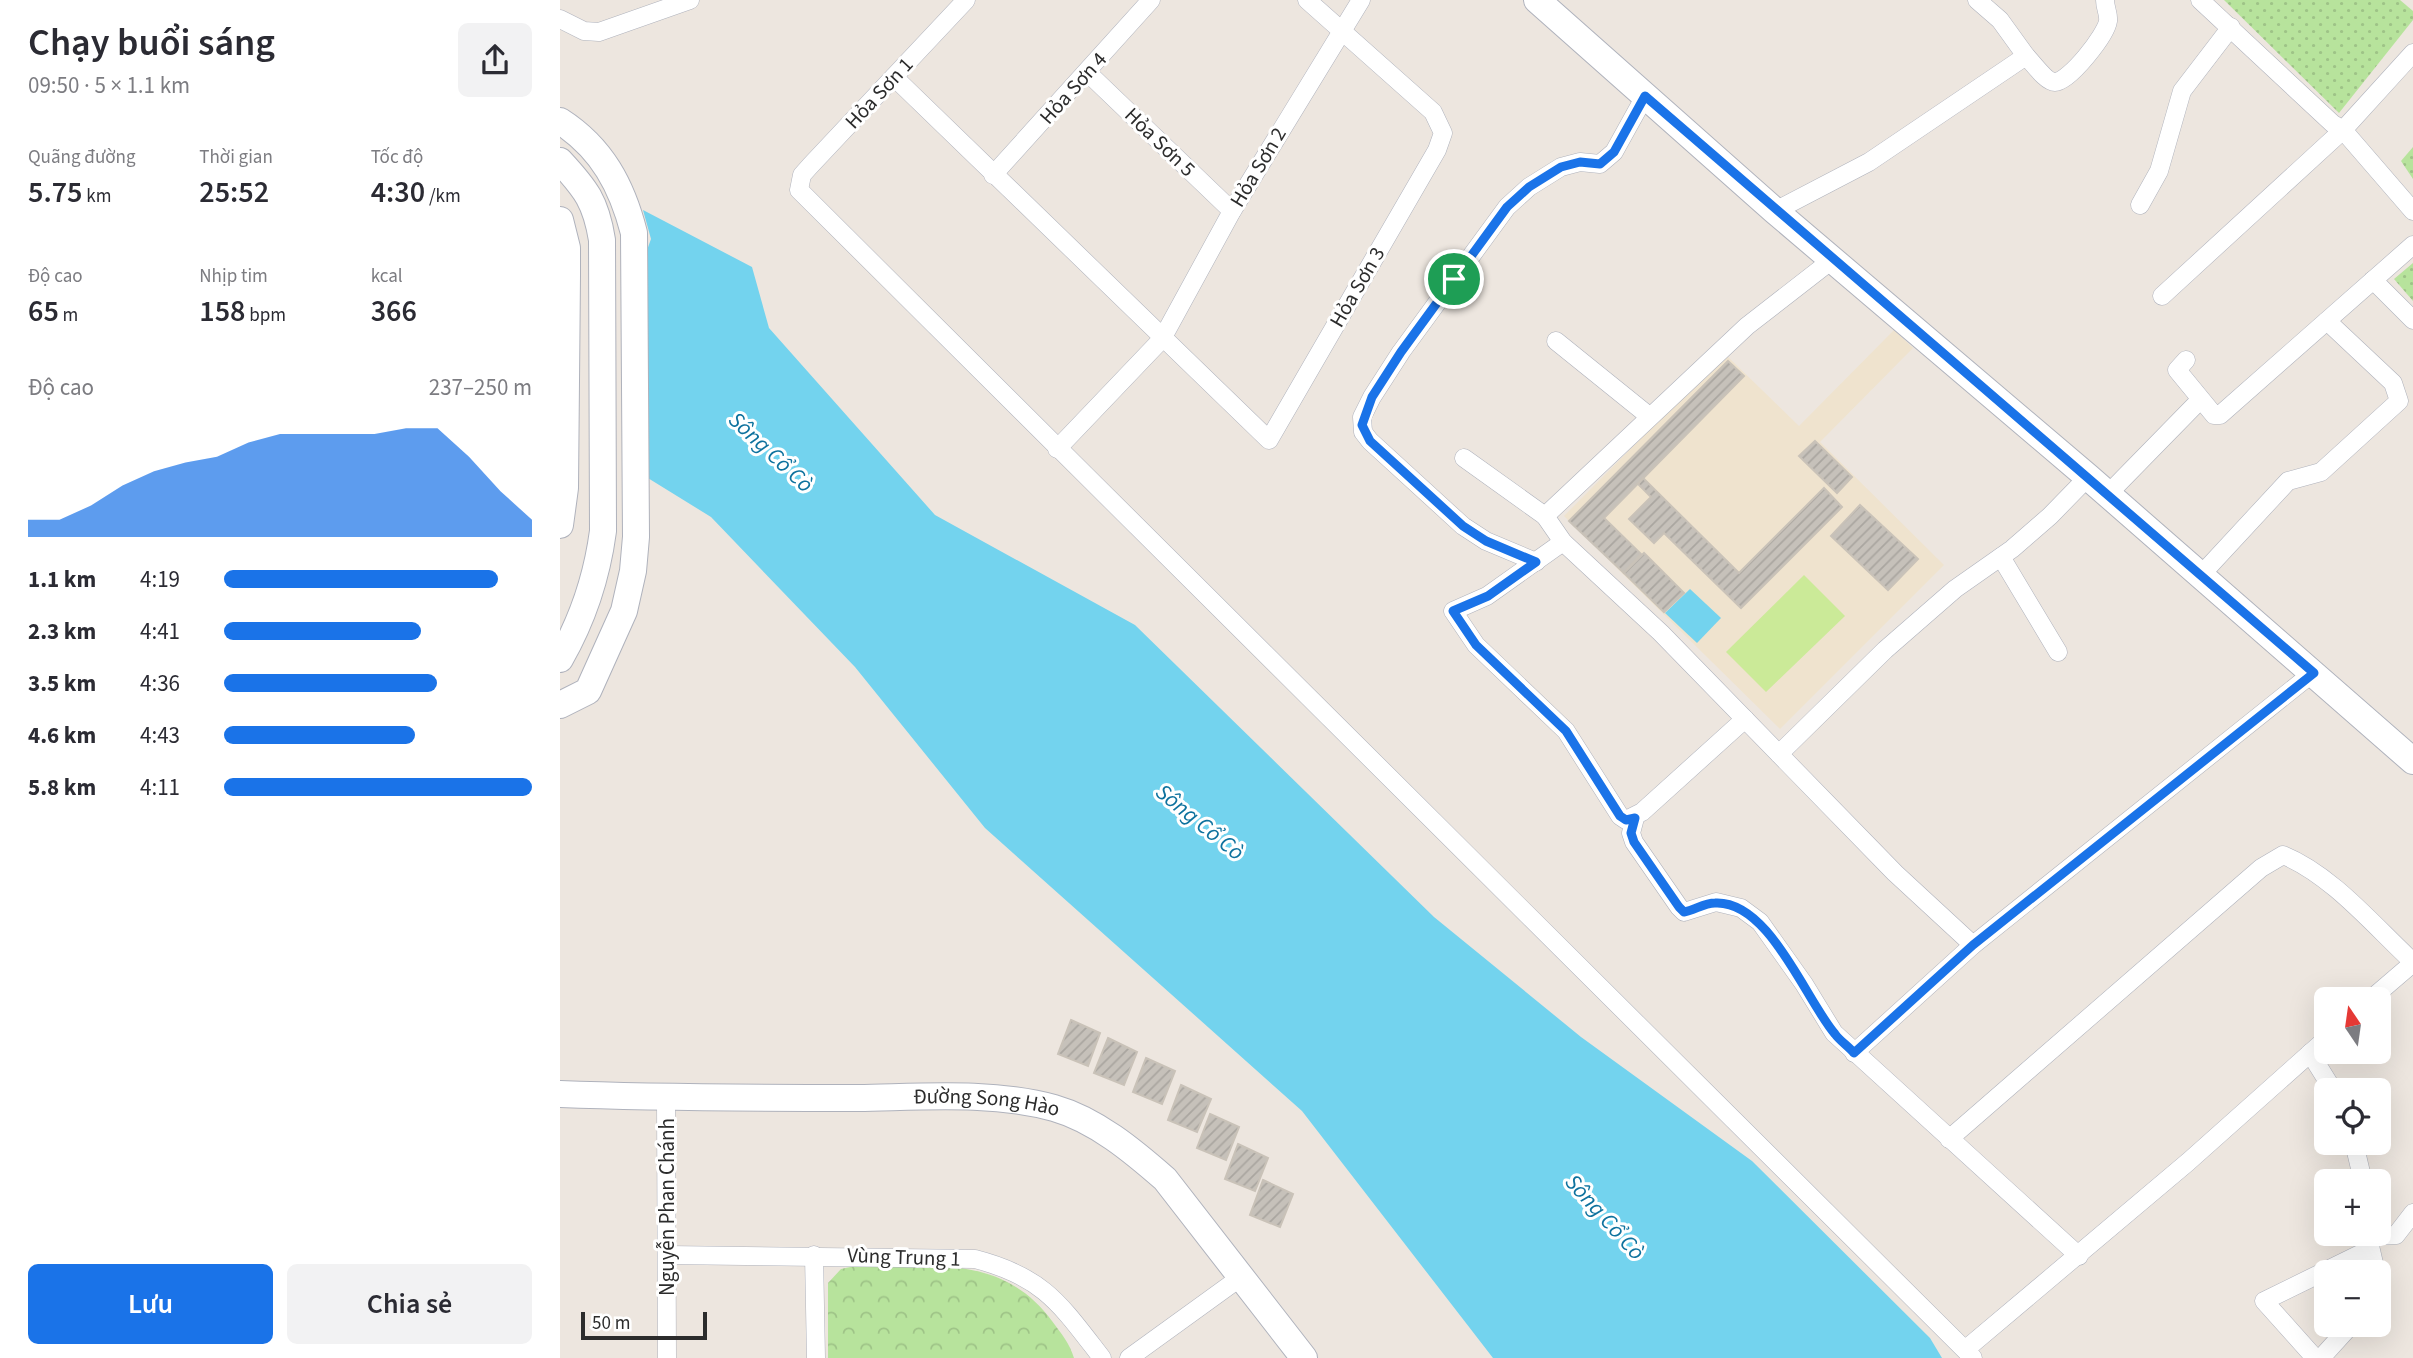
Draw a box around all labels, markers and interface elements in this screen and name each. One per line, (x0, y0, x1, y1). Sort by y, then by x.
text: Chạy buổi sáng (28, 16, 275, 70)
button: share (458, 23, 532, 97)
street label: Hỏa Sơn 4 (1032, 45, 1114, 131)
street label: Hỏa Sơn 1 (838, 50, 920, 136)
text: 09:50 · 5 × 1.1 km (28, 69, 190, 102)
street label: Hỏa Sơn 5 (1118, 101, 1202, 183)
street label: Hỏa Sơn 2 (1222, 121, 1294, 213)
text: Quãng đường (28, 144, 136, 171)
text: Thời gian (199, 144, 273, 171)
text: Tốc độ (371, 144, 423, 171)
text: 5.75 (28, 171, 82, 214)
text: 25:52 (199, 171, 269, 214)
text: 4:30 (371, 171, 425, 214)
text: km (82, 183, 111, 210)
text: /km (425, 183, 461, 210)
street label: Hỏa Sơn 3 (1322, 241, 1392, 333)
pin (1424, 249, 1484, 309)
icon: arrive (1435, 260, 1473, 298)
text: Độ cao (28, 263, 83, 290)
text: Nhịp tim (199, 263, 268, 290)
text: kcal (371, 263, 403, 290)
text: 65 (28, 290, 59, 333)
text: 158 (199, 290, 246, 333)
text: 366 (371, 290, 417, 333)
text: m (59, 302, 78, 329)
text: bpm (246, 302, 286, 329)
text: Độ cao (28, 371, 94, 404)
text: 237–250 m (429, 371, 532, 404)
water label: Sông Cổ Cò (721, 404, 821, 500)
text: 1.1 km (28, 563, 96, 596)
text: 4:19 (140, 563, 180, 596)
text: 2.3 km (28, 615, 96, 648)
text: 4:41 (140, 615, 180, 648)
text: 3.5 km (28, 667, 96, 700)
text: 4:36 (140, 667, 180, 700)
text: 4.6 km (28, 719, 96, 752)
text: 4:43 (140, 719, 180, 752)
text: 5.8 km (28, 771, 96, 804)
text: 4:11 (140, 771, 180, 804)
water label: Sông Cổ Cò (1148, 776, 1252, 868)
north arrow (2314, 987, 2390, 1064)
map controls (2314, 987, 2391, 1337)
button: locate (2314, 1078, 2391, 1155)
street label: Đường Song Hào (913, 1081, 1063, 1124)
street label: Nguyễn Phan Chánh (652, 1118, 682, 1296)
water label: Sông Cổ Cò (1557, 1167, 1653, 1267)
button: + (2314, 1169, 2391, 1246)
street label: Vùng Trung 1 (847, 1240, 961, 1274)
button: − (2314, 1260, 2391, 1337)
button: Lưu (28, 1264, 273, 1344)
button: Chia sẻ (287, 1264, 532, 1344)
scale bar (581, 1309, 707, 1341)
text: 50 m (592, 1310, 630, 1337)

